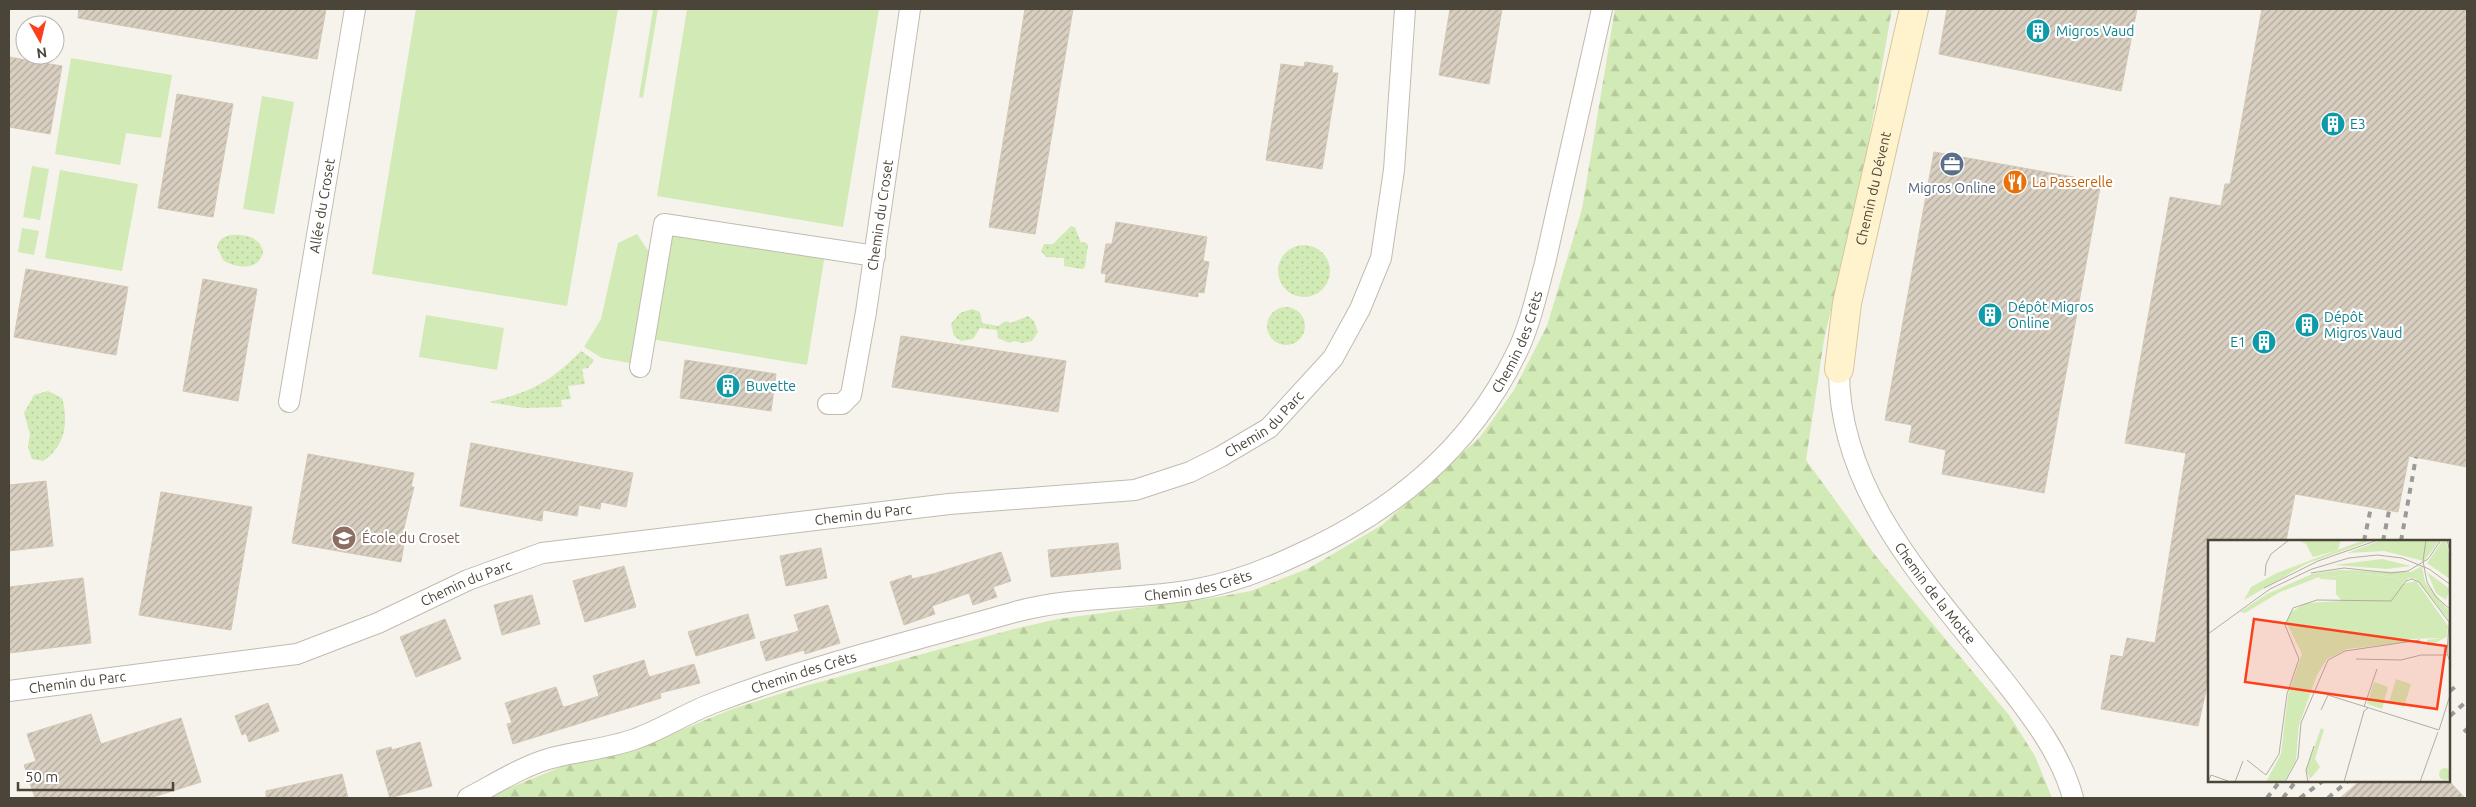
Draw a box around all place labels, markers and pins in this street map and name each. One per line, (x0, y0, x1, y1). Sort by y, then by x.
building icon: Migros Vaud (2025, 18, 2051, 44)
place label: Migros Vaud (2056, 23, 2134, 39)
building icon: E3 (2320, 111, 2346, 137)
place label: E3 (2350, 116, 2366, 132)
office icon: Migros Online (1939, 151, 1965, 177)
restaurant icon: La Passerelle (2002, 169, 2028, 195)
place label: La Passerelle (2032, 174, 2113, 190)
place label: Migros Online (1908, 180, 1996, 196)
place label: Dépôt Migros Online (2008, 299, 2094, 331)
building icon: Dépôt Migros Online (1977, 302, 2003, 328)
place label: Dépôt Migros Vaud (2324, 309, 2402, 341)
building icon: Dépôt Migros Vaud (2294, 312, 2320, 338)
building icon: E1 (2251, 329, 2277, 355)
place label: E1 (2230, 334, 2246, 350)
building icon: Buvette (715, 373, 741, 399)
place label: Buvette (746, 378, 796, 394)
school or university icon: École du Croset (331, 525, 357, 551)
place label: École du Croset (362, 529, 460, 546)

